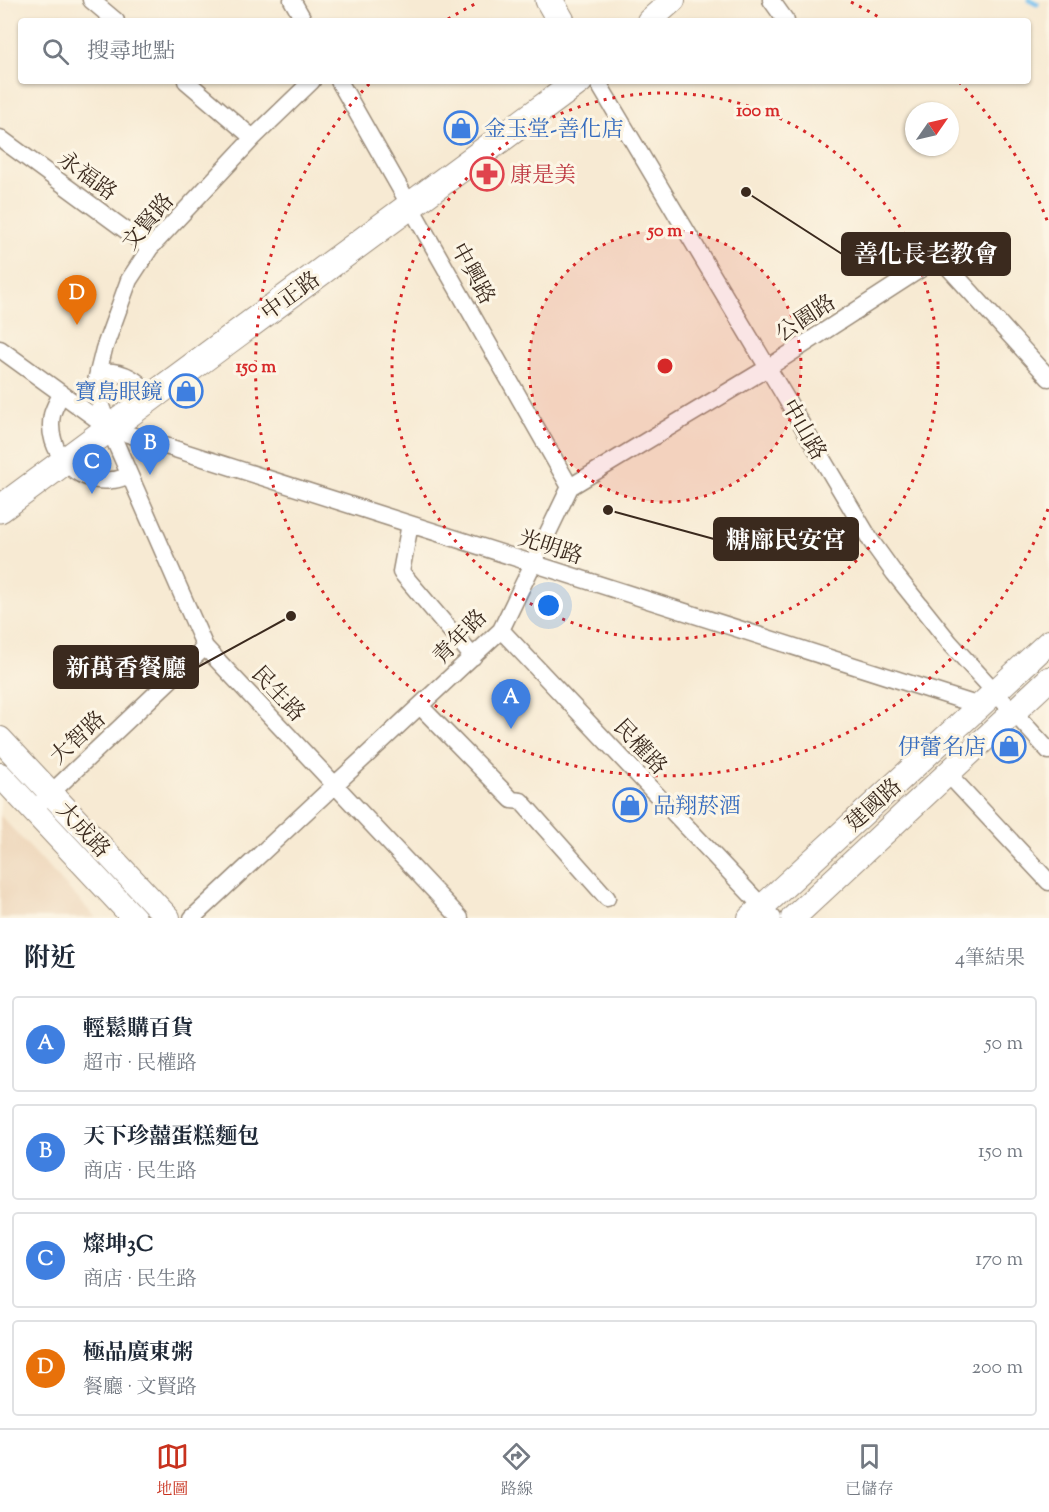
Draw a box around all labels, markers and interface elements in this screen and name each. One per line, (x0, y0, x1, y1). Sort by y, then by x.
search box (18, 18, 1031, 84)
icon: search (39, 35, 72, 68)
text: 搜尋地點 (87, 37, 175, 69)
text: 100 m (736, 99, 780, 125)
north arrow (905, 102, 959, 156)
shop icon: 金玉堂-善化店 (443, 110, 479, 146)
place label: 金玉堂-善化店 (484, 115, 623, 147)
street label: 永福路 (50, 145, 122, 210)
pharmacy icon: 康是美 (469, 156, 505, 192)
place label: 康是美 (510, 161, 576, 193)
street label: 文賢路 (116, 187, 183, 258)
text: 50 m (646, 219, 682, 245)
callout: 善化長老教會 (842, 233, 1010, 275)
street label: 中興路 (441, 238, 501, 311)
text: 善化長老教會 (854, 239, 998, 273)
street label: 中正路 (256, 265, 328, 330)
pin: D (58, 276, 97, 325)
street label: 公園路 (770, 288, 843, 351)
text: 150 m (236, 355, 276, 381)
centre of rings (655, 356, 675, 376)
shop icon: 寶島眼鏡 (168, 373, 204, 409)
place label: 寶島眼鏡 (75, 378, 163, 410)
street label: 中山路 (772, 394, 833, 467)
pin: B (130, 426, 170, 475)
pin: C (72, 444, 112, 494)
callout: 糖廍民安宮 (714, 518, 858, 560)
street label: 光明路 (514, 523, 586, 574)
text: 糖廍民安宮 (726, 525, 846, 559)
your location (534, 591, 563, 620)
street label: 青年路 (427, 603, 496, 673)
callout: 新萬香餐廳 (54, 646, 198, 688)
text: 新萬香餐廳 (66, 653, 186, 687)
street label: 民生路 (243, 660, 311, 730)
pin: A (492, 680, 530, 729)
street label: 大智路 (44, 705, 114, 773)
street label: 民權路 (605, 713, 673, 783)
shop icon: 伊蕾名店 (991, 728, 1027, 764)
place label: 伊蕾名店 (898, 733, 986, 765)
street label: 建國路 (840, 772, 910, 840)
shop icon: 品翔菸酒 (612, 787, 648, 823)
place label: 品翔菸酒 (653, 792, 741, 824)
street label: 大成路 (48, 796, 116, 866)
text: 附近 (24, 941, 76, 978)
text: 4筆結果 (955, 945, 1025, 974)
text: 輕鬆購百貨 (83, 1014, 193, 1046)
text: A (37, 1030, 54, 1059)
text: 50 m (985, 1030, 1023, 1059)
text: 超市 · 民權路 (83, 1050, 197, 1079)
text: 天下珍囍蛋糕麵包 (83, 1122, 259, 1154)
text: B (39, 1138, 52, 1167)
text: 150 m (978, 1138, 1023, 1167)
text: 商店 · 民生路 (83, 1158, 197, 1187)
text: 燦坤3C (83, 1230, 154, 1262)
text: C (37, 1246, 54, 1275)
text: 170 m (975, 1246, 1023, 1275)
text: 商店 · 民生路 (83, 1266, 197, 1295)
text: 極品廣東粥 (83, 1338, 193, 1370)
text: D (38, 1354, 53, 1383)
text: 200 m (972, 1354, 1023, 1383)
text: 餐廳 · 文賢路 (83, 1374, 197, 1403)
tab: 地圖 (156, 1440, 189, 1502)
tab: 路線 (500, 1440, 533, 1502)
tab: 已儲存 (845, 1440, 893, 1502)

